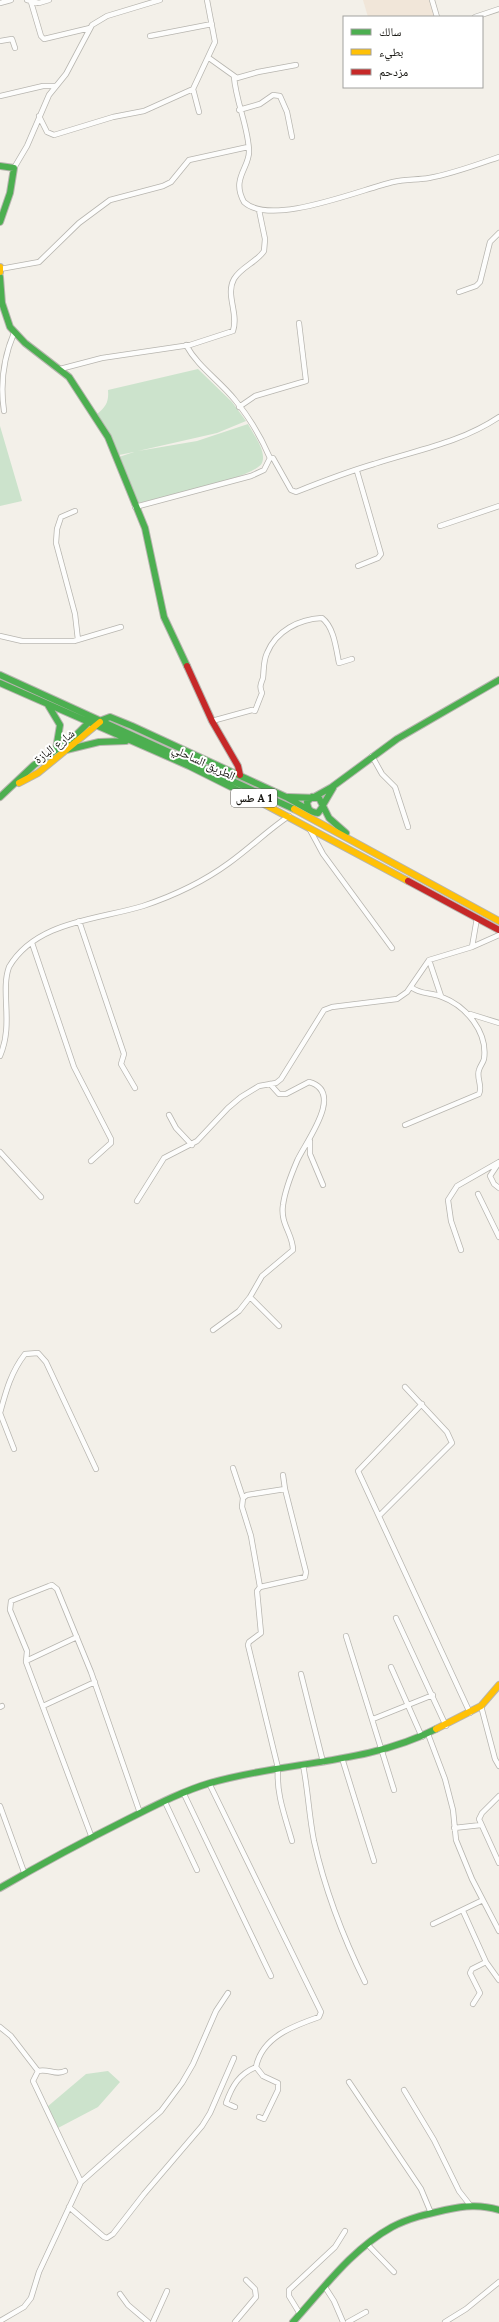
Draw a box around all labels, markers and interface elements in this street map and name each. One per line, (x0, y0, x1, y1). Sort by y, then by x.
legend (343, 16, 483, 88)
text: سالك (379, 24, 401, 39)
text: بطيء (379, 44, 403, 62)
text: مزدحم (379, 64, 408, 80)
street label: شارع البازة (31, 725, 78, 767)
street label: الطريق الساحلي (169, 741, 238, 786)
road number: طس A 1 (231, 789, 277, 807)

